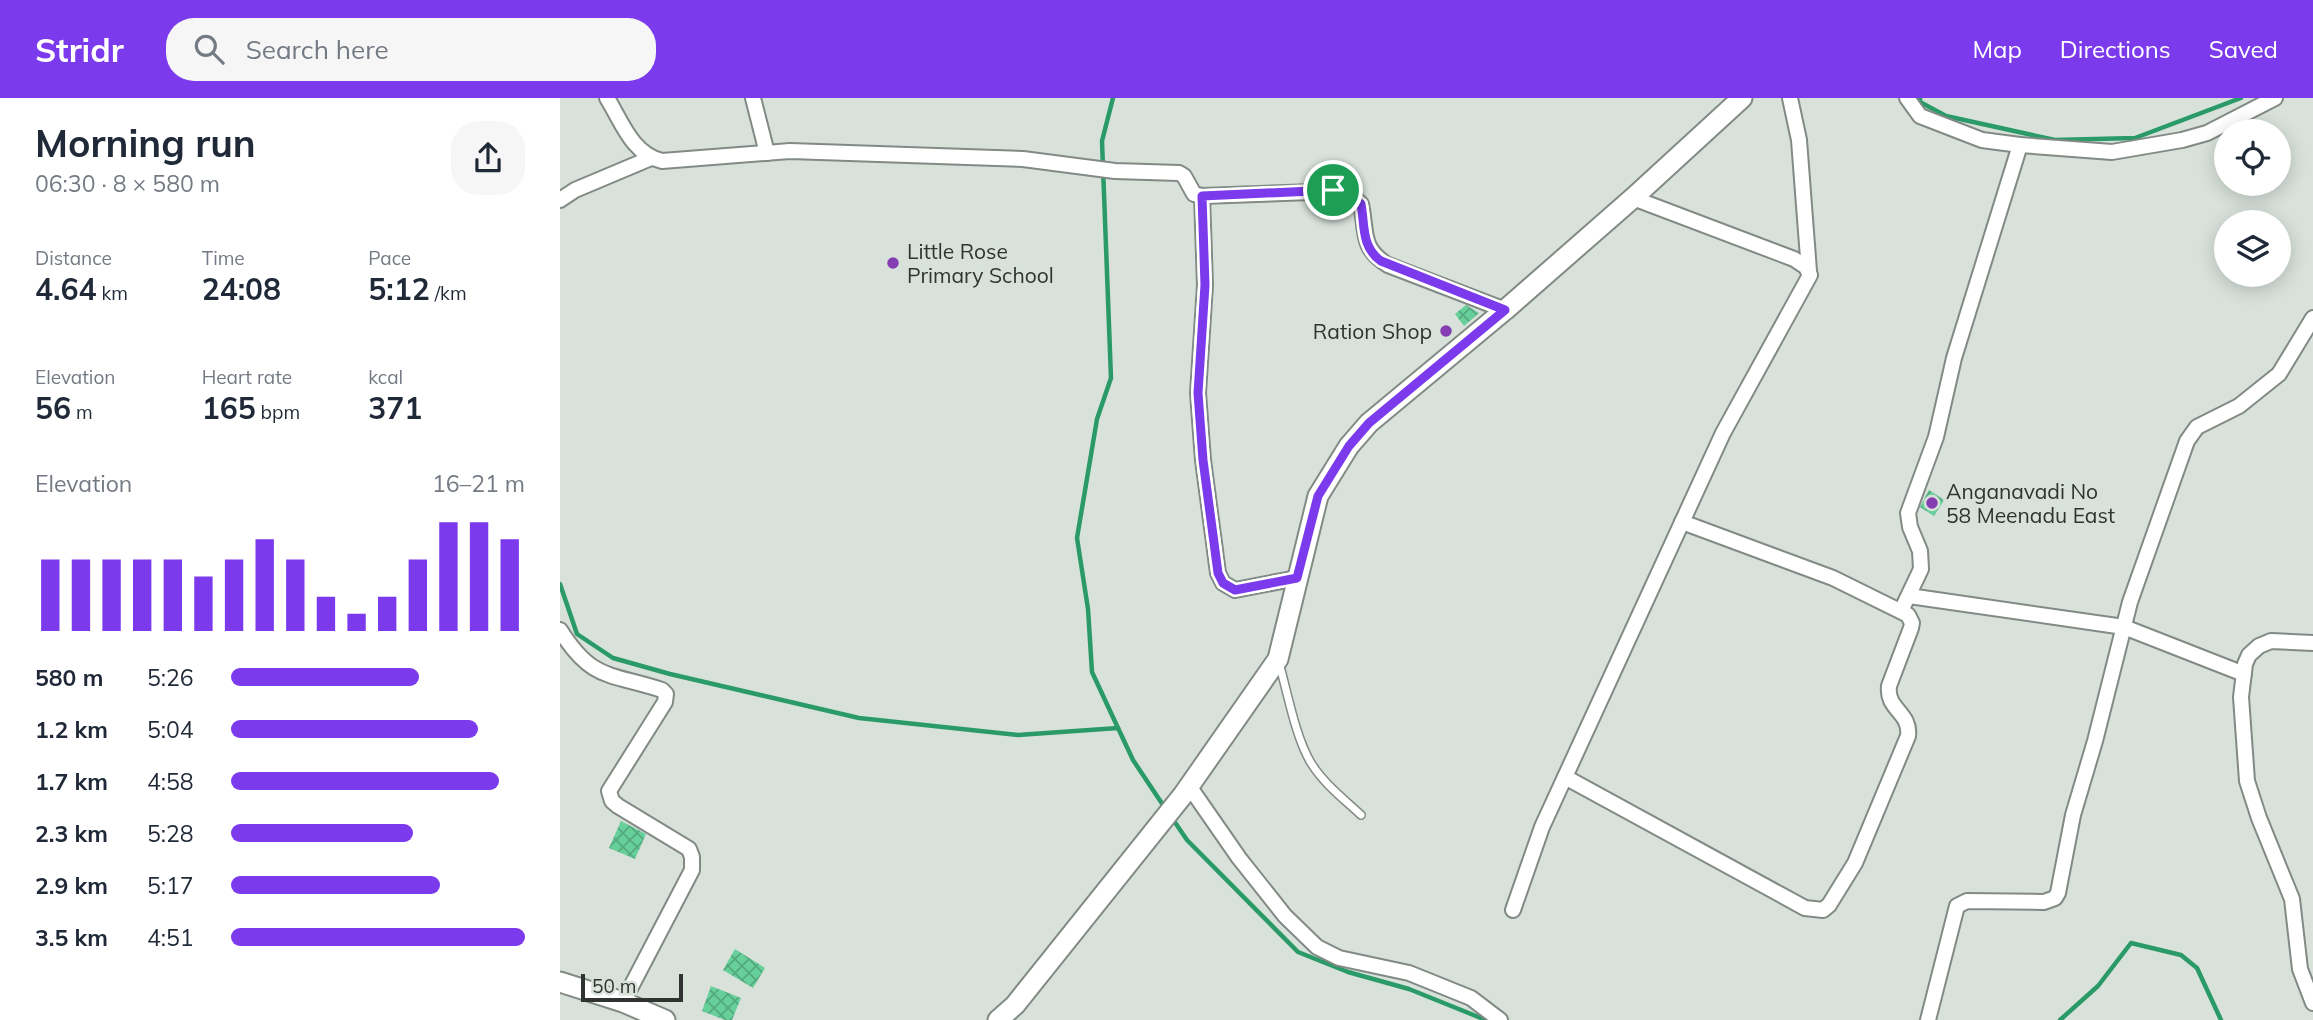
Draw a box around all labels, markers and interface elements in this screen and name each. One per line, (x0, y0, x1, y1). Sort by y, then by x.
search box (166, 18, 656, 81)
text: Stridr (35, 29, 124, 70)
icon: search (190, 30, 228, 68)
text: Search here (246, 33, 389, 66)
text: Map (1972, 34, 2022, 64)
text: Directions (2060, 34, 2171, 64)
text: Saved (2209, 34, 2278, 64)
text: Morning run (35, 119, 256, 167)
map controls (2214, 119, 2291, 287)
button: locate (2214, 119, 2291, 196)
button: share (451, 121, 525, 195)
pin (1303, 160, 1363, 220)
text: 06:30 · 8 × 580 m (35, 169, 220, 198)
icon: arrive (1314, 171, 1352, 209)
button: layers (2214, 210, 2291, 287)
place label: Little Rose Primary School (907, 238, 1054, 288)
text: Distance (35, 246, 112, 270)
text: Time (202, 246, 245, 270)
text: Pace (368, 246, 411, 270)
marker: Little Rose Primary School (885, 255, 901, 271)
text: 4.64 (35, 270, 96, 308)
text: 24:08 (202, 270, 281, 308)
text: 5:12 (368, 270, 430, 308)
text: km (96, 281, 128, 305)
text: /km (430, 281, 467, 305)
place label: Ration Shop (1313, 318, 1432, 344)
marker: Ration Shop (1438, 323, 1454, 339)
text: Elevation (35, 365, 115, 389)
text: Heart rate (202, 365, 292, 389)
text: kcal (368, 365, 403, 389)
text: 56 (35, 389, 71, 427)
text: 165 (202, 389, 256, 427)
text: 371 (368, 389, 422, 427)
text: m (71, 400, 93, 424)
text: bpm (256, 400, 300, 424)
text: Elevation (35, 469, 132, 498)
text: 16–21 m (432, 469, 525, 498)
place label: Anganavadi No 58 Meenadu East (1946, 478, 2115, 528)
marker: Anganavadi No 58 Meenadu East (1924, 495, 1940, 511)
text: 580 m (35, 663, 103, 692)
text: 5:26 (147, 663, 194, 692)
text: 1.2 km (35, 715, 108, 744)
text: 5:04 (147, 715, 194, 744)
text: 1.7 km (35, 767, 108, 796)
text: 4:58 (147, 767, 194, 796)
text: 2.3 km (35, 819, 108, 848)
text: 5:28 (147, 819, 194, 848)
text: 2.9 km (35, 871, 108, 900)
text: 5:17 (147, 871, 194, 900)
text: 3.5 km (35, 923, 108, 952)
text: 4:51 (147, 923, 194, 952)
scale bar (581, 971, 682, 1003)
text: 50 m (592, 974, 636, 998)

